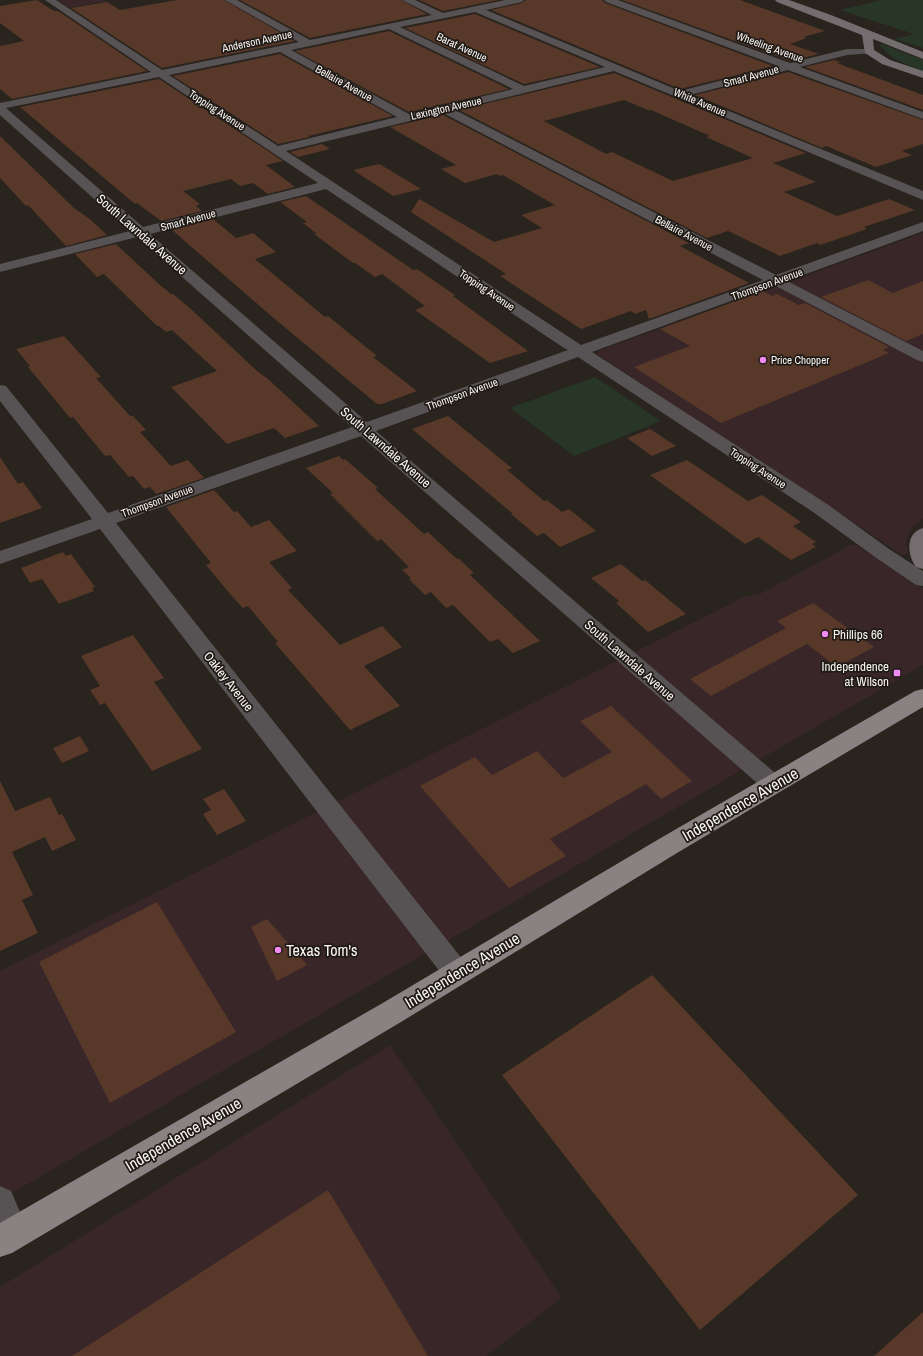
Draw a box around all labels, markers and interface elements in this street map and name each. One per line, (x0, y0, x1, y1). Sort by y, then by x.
street label: Anderson Avenue (220, 27, 293, 55)
street label: Wheeling Avenue (734, 28, 806, 66)
street label: Barat Avenue (435, 29, 489, 65)
street label: Bellaire Avenue (313, 62, 375, 104)
street label: Smart Avenue (722, 62, 780, 90)
street label: White Avenue (671, 85, 729, 119)
street label: Topping Avenue (186, 87, 248, 133)
street label: Lexington Avenue (409, 93, 483, 123)
street label: South Lawndale Avenue (93, 190, 191, 278)
street label: Smart Avenue (159, 206, 217, 234)
street label: Bellaire Avenue (653, 212, 715, 254)
street label: Thompson Avenue (729, 265, 805, 303)
street label: Topping Avenue (456, 266, 518, 314)
place label: Price Chopper (771, 353, 829, 367)
marker: Price Chopper (758, 355, 768, 365)
street label: Thompson Avenue (424, 375, 500, 413)
street label: South Lawndale Avenue (337, 403, 435, 491)
street label: Topping Avenue (727, 445, 789, 491)
street label: Thompson Avenue (119, 482, 195, 520)
street label: South Lawndale Avenue (581, 616, 679, 704)
place label: Phillips 66 (833, 626, 883, 643)
marker: Phillips 66 (820, 629, 830, 639)
street label: Oakley Avenue (200, 648, 257, 715)
place label: Independence at Wilson (821, 658, 889, 690)
marker: Independence at Wilson (892, 668, 902, 678)
street label: Independence Avenue (678, 762, 802, 846)
street label: Independence Avenue (400, 927, 524, 1013)
place label: Texas Tom's (286, 939, 358, 961)
marker: Texas Tom's (273, 945, 283, 955)
street label: Independence Avenue (121, 1092, 245, 1176)

